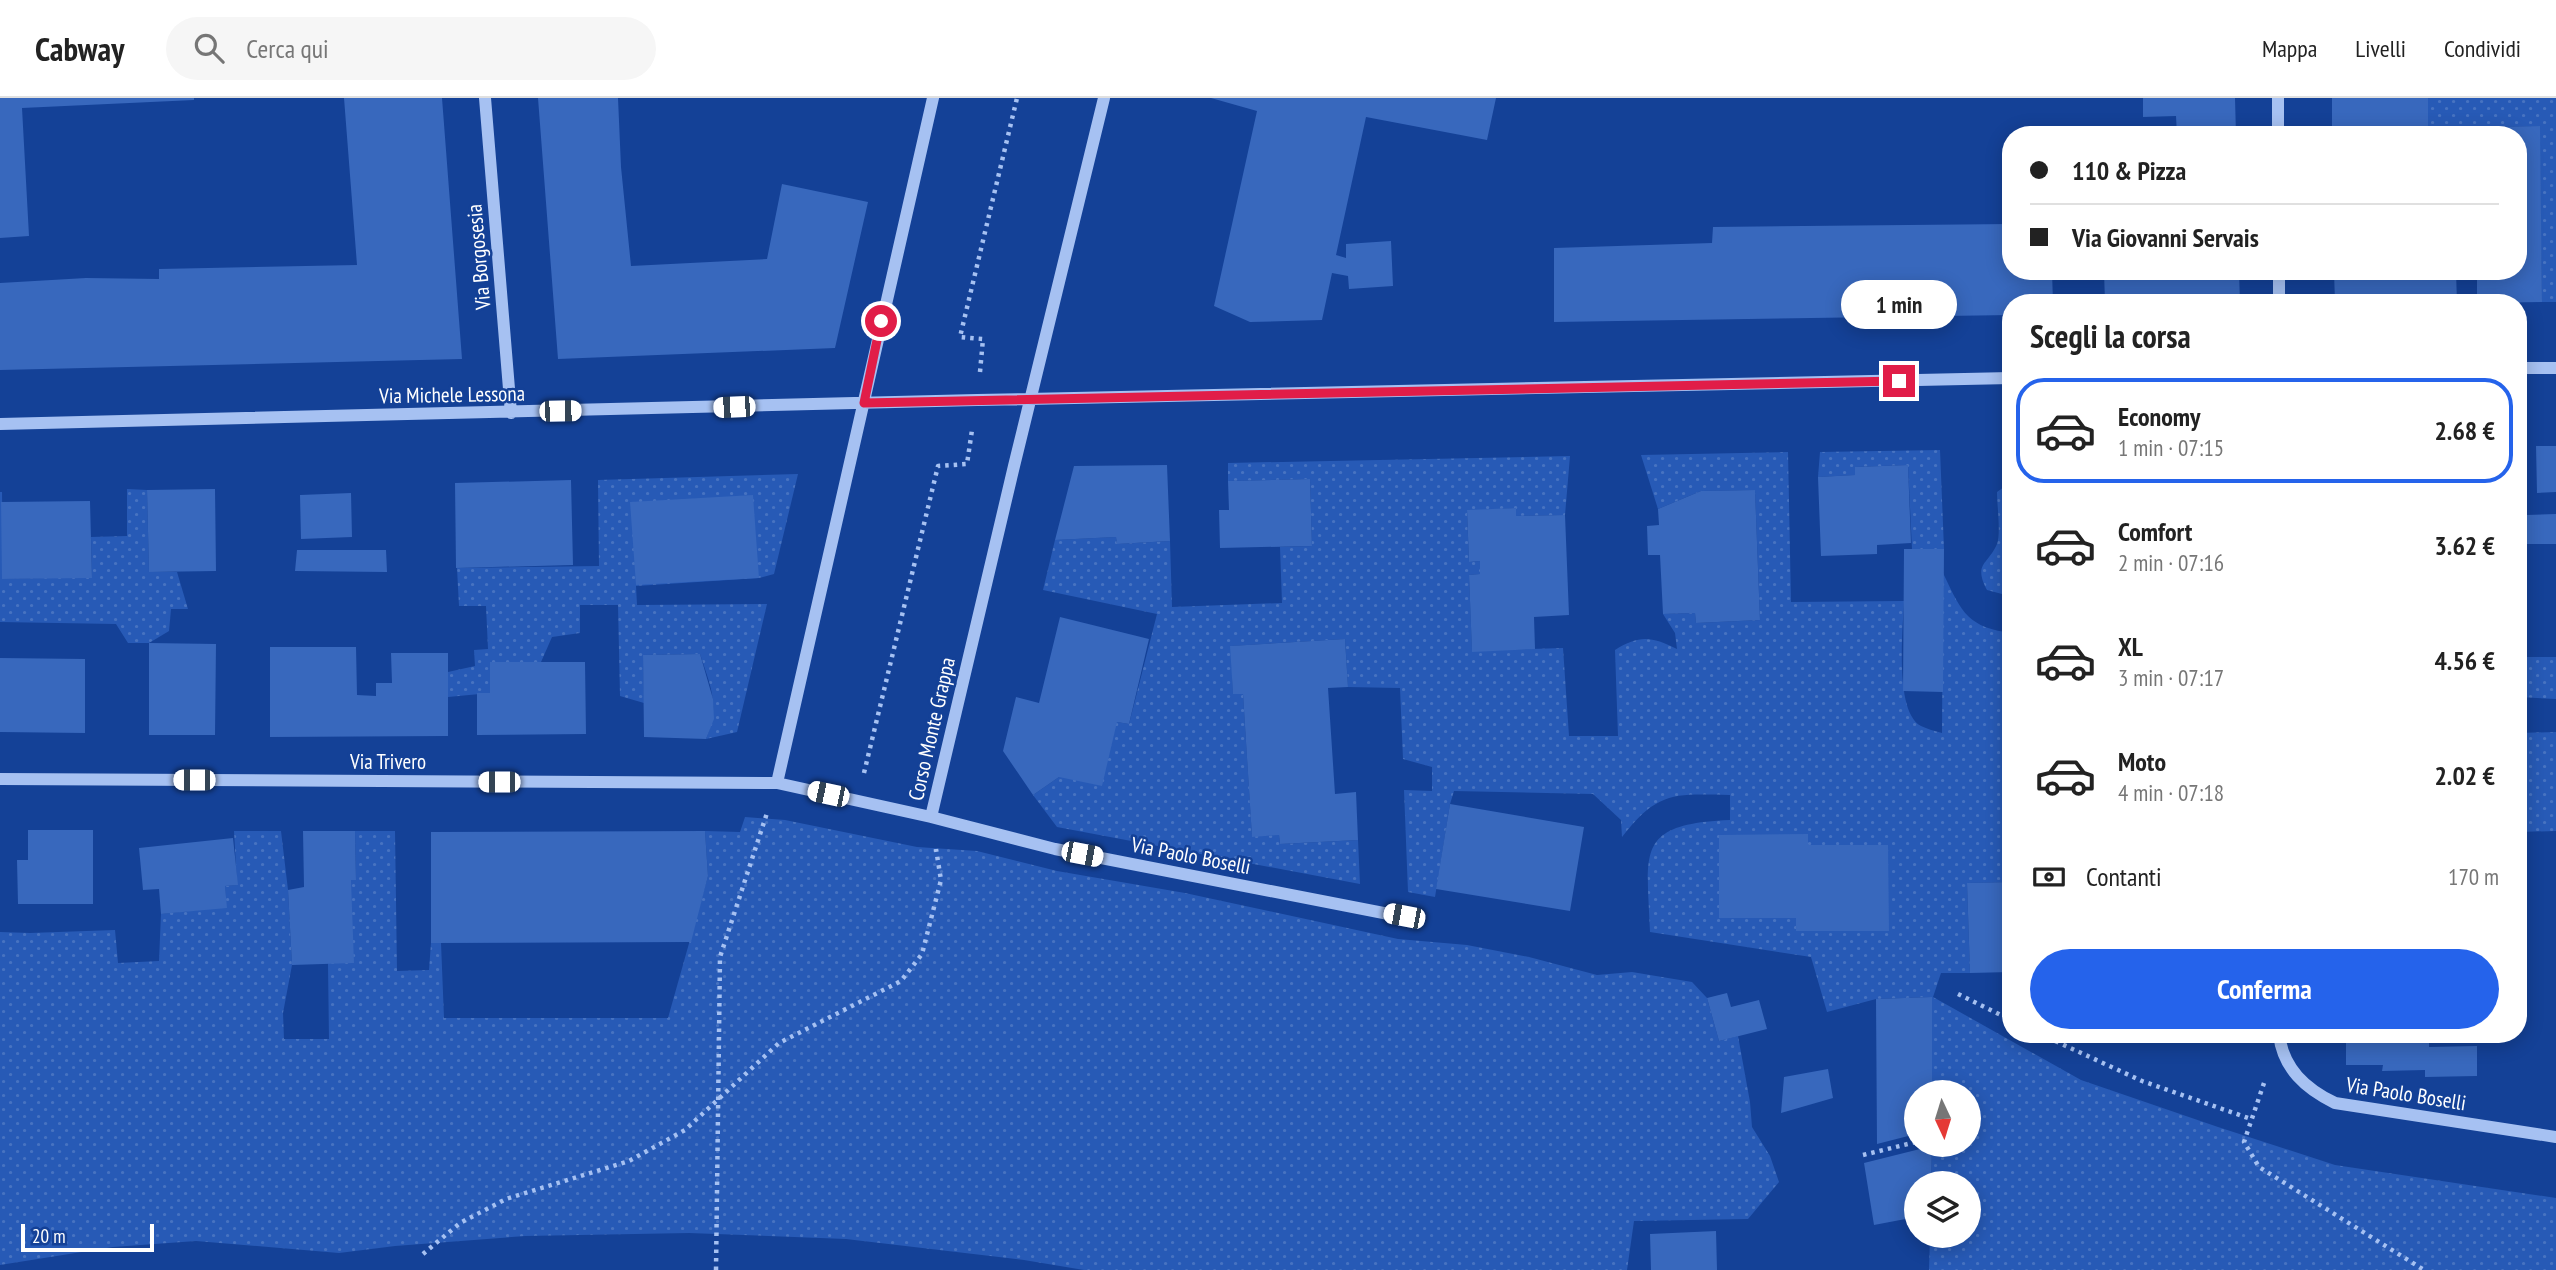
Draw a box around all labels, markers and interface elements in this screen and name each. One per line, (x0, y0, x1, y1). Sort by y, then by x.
search box (166, 17, 656, 80)
text: Cabway (35, 27, 124, 70)
icon: search (190, 29, 228, 67)
text: Cerca qui (246, 32, 329, 65)
text: Mappa (2262, 33, 2317, 64)
text: Livelli (2355, 33, 2406, 64)
text: Condividi (2444, 33, 2521, 64)
text: 110 & Pizza (2072, 154, 2186, 187)
street label: Via Borgosesia (460, 203, 497, 312)
text: Via Giovanni Servais (2072, 221, 2259, 254)
callout: 1 min (1841, 280, 1957, 328)
text: 1 min (1876, 290, 1922, 319)
route start (865, 305, 897, 337)
text: Scegli la corsa (2030, 315, 2191, 357)
route end (1883, 365, 1915, 397)
street label: Via Michele Lessona (378, 380, 525, 409)
car (713, 396, 756, 418)
icon: car (2034, 399, 2097, 462)
car (539, 400, 582, 422)
text: Economy (2118, 400, 2200, 433)
text: 2.68 € (2434, 414, 2495, 447)
text: 1 min · 07:15 (2118, 433, 2224, 462)
icon: car (2034, 514, 2097, 577)
text: Comfort (2118, 515, 2192, 548)
text: 3.62 € (2434, 529, 2495, 562)
text: 2 min · 07:16 (2118, 548, 2224, 577)
icon: car (2034, 629, 2097, 692)
text: XL (2118, 630, 2143, 663)
text: 4.56 € (2434, 644, 2495, 677)
street label: Corso Monte Grappa (902, 655, 961, 803)
text: 3 min · 07:17 (2118, 663, 2224, 692)
icon: car (2034, 744, 2097, 807)
text: Moto (2118, 745, 2166, 778)
street label: Via Trivero (349, 748, 426, 775)
text: 2.02 € (2434, 759, 2495, 792)
car (174, 770, 216, 791)
car (479, 772, 521, 793)
text: 4 min · 07:18 (2118, 778, 2224, 807)
car (806, 779, 851, 809)
street label: Via Paolo Boselli (1128, 831, 1253, 880)
car (1060, 840, 1105, 868)
icon: cash (2030, 858, 2068, 896)
text: Contanti (2086, 860, 2162, 893)
text: 170 m (2448, 862, 2499, 891)
car (1382, 902, 1427, 930)
button: Conferma (2030, 949, 2499, 1029)
street label: Via Paolo Boselli (2343, 1071, 2468, 1116)
north arrow (1904, 1080, 1981, 1157)
map controls (1904, 1080, 1981, 1248)
button: layers (1904, 1171, 1981, 1248)
scale bar (21, 1221, 154, 1253)
text: 20 m (32, 1224, 66, 1248)

